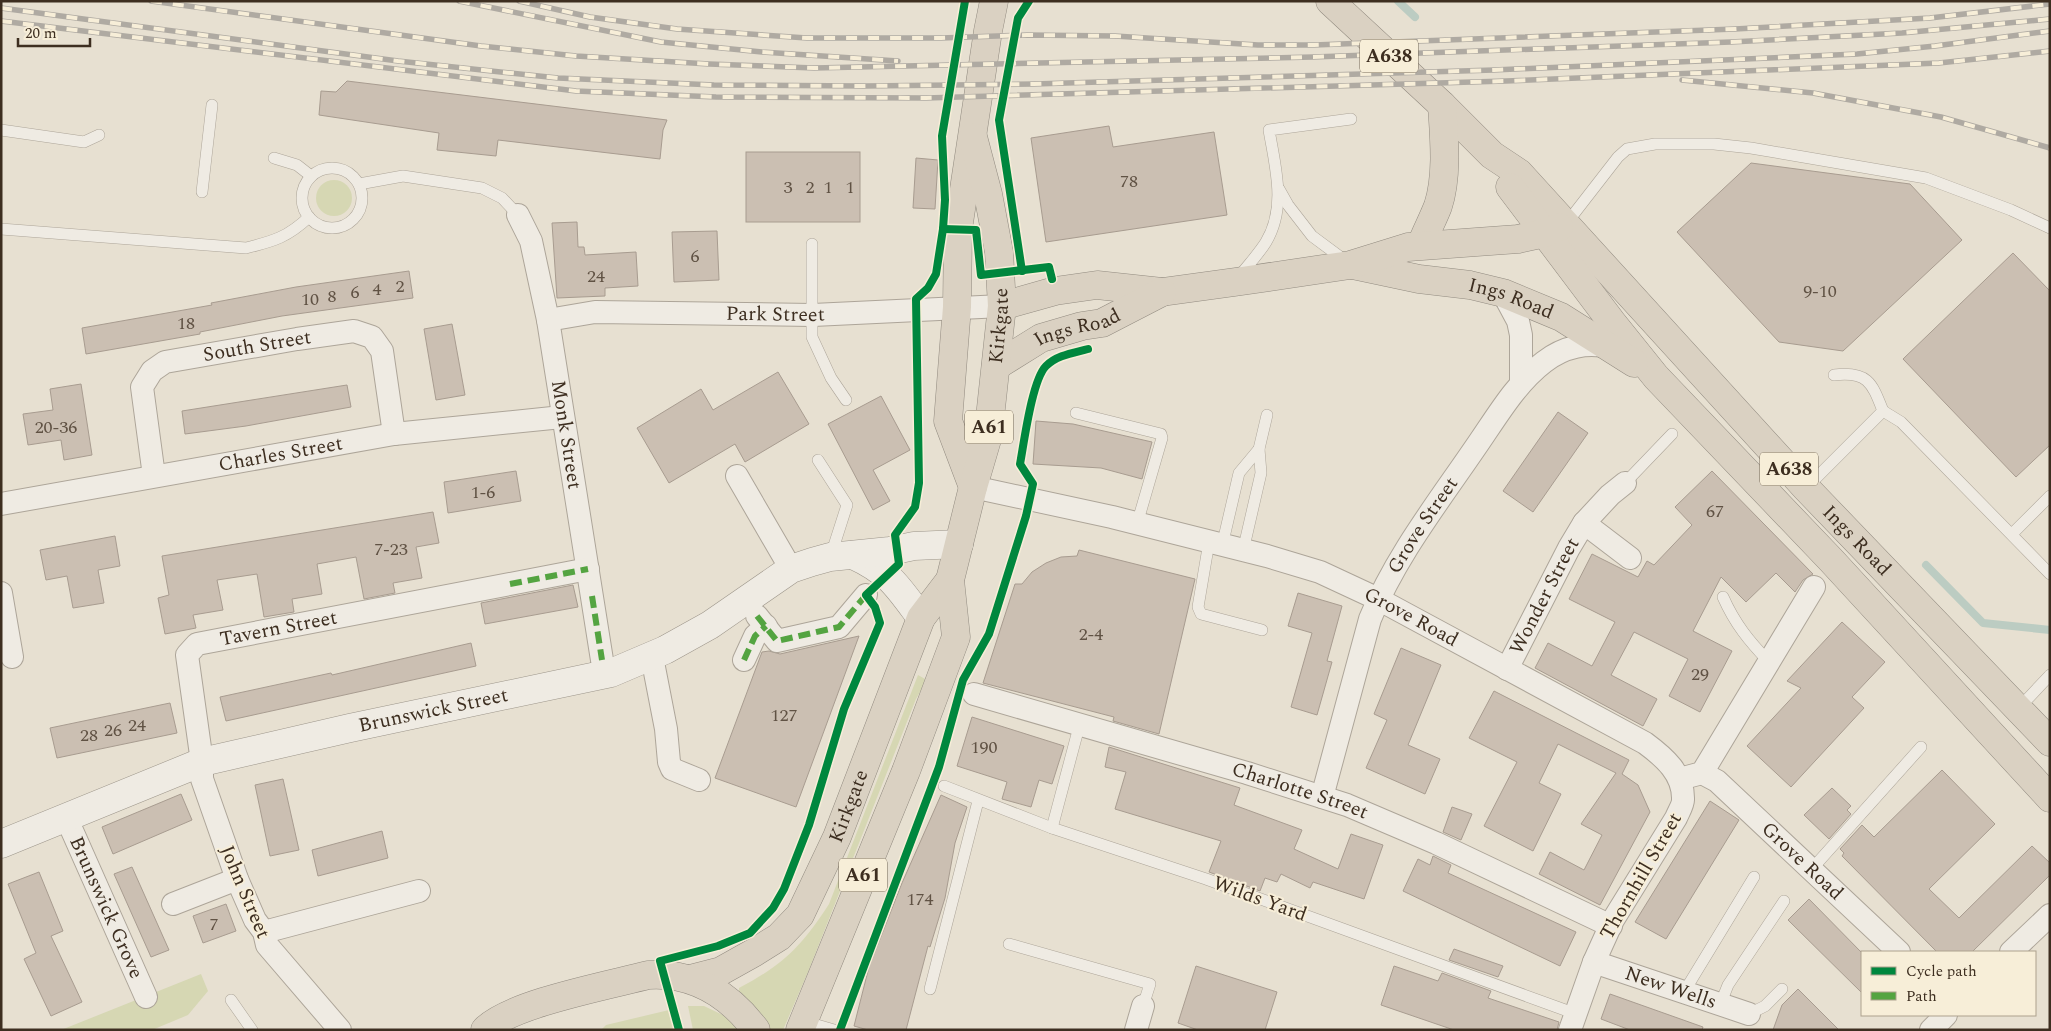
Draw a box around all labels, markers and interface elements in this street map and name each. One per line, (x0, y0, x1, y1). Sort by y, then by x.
scale bar (18, 15, 90, 47)
text: 20 m (25, 22, 57, 45)
road number: A638 (1360, 40, 1418, 72)
house number: 78 (1120, 168, 1138, 195)
house number: 3 (784, 174, 793, 201)
house number: 2 (806, 174, 815, 201)
house number: 1 (824, 174, 833, 201)
house number: 1 (846, 174, 855, 201)
house number: 6 (691, 243, 700, 270)
house number: 24 (587, 263, 605, 290)
street label: Ings Road (1465, 270, 1558, 327)
house number: 2 (396, 273, 405, 300)
house number: 4 (373, 276, 382, 303)
house number: 9-10 (1803, 278, 1837, 305)
house number: 6 (351, 279, 360, 306)
house number: 8 (328, 283, 337, 310)
house number: 10 (301, 286, 319, 313)
street label: Kirkgate (981, 287, 1017, 365)
street label: Park Street (726, 299, 825, 330)
street label: Ings Road (1028, 301, 1126, 354)
house number: 18 (177, 310, 195, 337)
street label: South Street (201, 322, 313, 370)
street label: Monk Street (543, 378, 590, 492)
road number: A61 (965, 411, 1013, 444)
house number: 20-36 (35, 414, 77, 441)
street label: Charles Street (216, 428, 345, 480)
road number: A638 (1760, 452, 1818, 486)
street label: Grove Street (1380, 471, 1466, 580)
house number: 1-6 (471, 479, 495, 506)
house number: 67 (1706, 498, 1724, 525)
street label: Ings Road (1815, 498, 1898, 583)
street label: Wonder Street (1502, 532, 1587, 660)
house number: 7-23 (374, 536, 408, 563)
street label: Grove Road (1359, 579, 1464, 655)
street label: Tavern Street (217, 602, 340, 654)
house number: 2-4 (1079, 621, 1103, 648)
house number: 29 (1691, 661, 1709, 688)
street label: Brunswick Street (356, 680, 511, 741)
house number: 127 (771, 702, 798, 729)
house number: 24 (128, 712, 146, 739)
house number: 26 (104, 717, 122, 744)
house number: 28 (80, 722, 98, 749)
house number: 190 (971, 734, 998, 761)
street label: Charlotte Street (1228, 754, 1373, 827)
street label: Kirkgate (821, 765, 876, 847)
street label: Thornhill Street (1592, 807, 1690, 945)
street label: Grove Road (1754, 815, 1850, 907)
street label: Brunswick Grove (61, 831, 151, 984)
street label: John Street (212, 841, 278, 943)
road number: A61 (839, 858, 887, 892)
street label: Wilds Yard (1209, 868, 1311, 930)
house number: 174 (907, 886, 934, 913)
house number: 7 (210, 911, 219, 938)
legend (1861, 951, 2036, 1016)
street label: New Wells (1621, 958, 1721, 1017)
text: Cycle path (1906, 960, 1977, 983)
text: Path (1906, 985, 1937, 1008)

